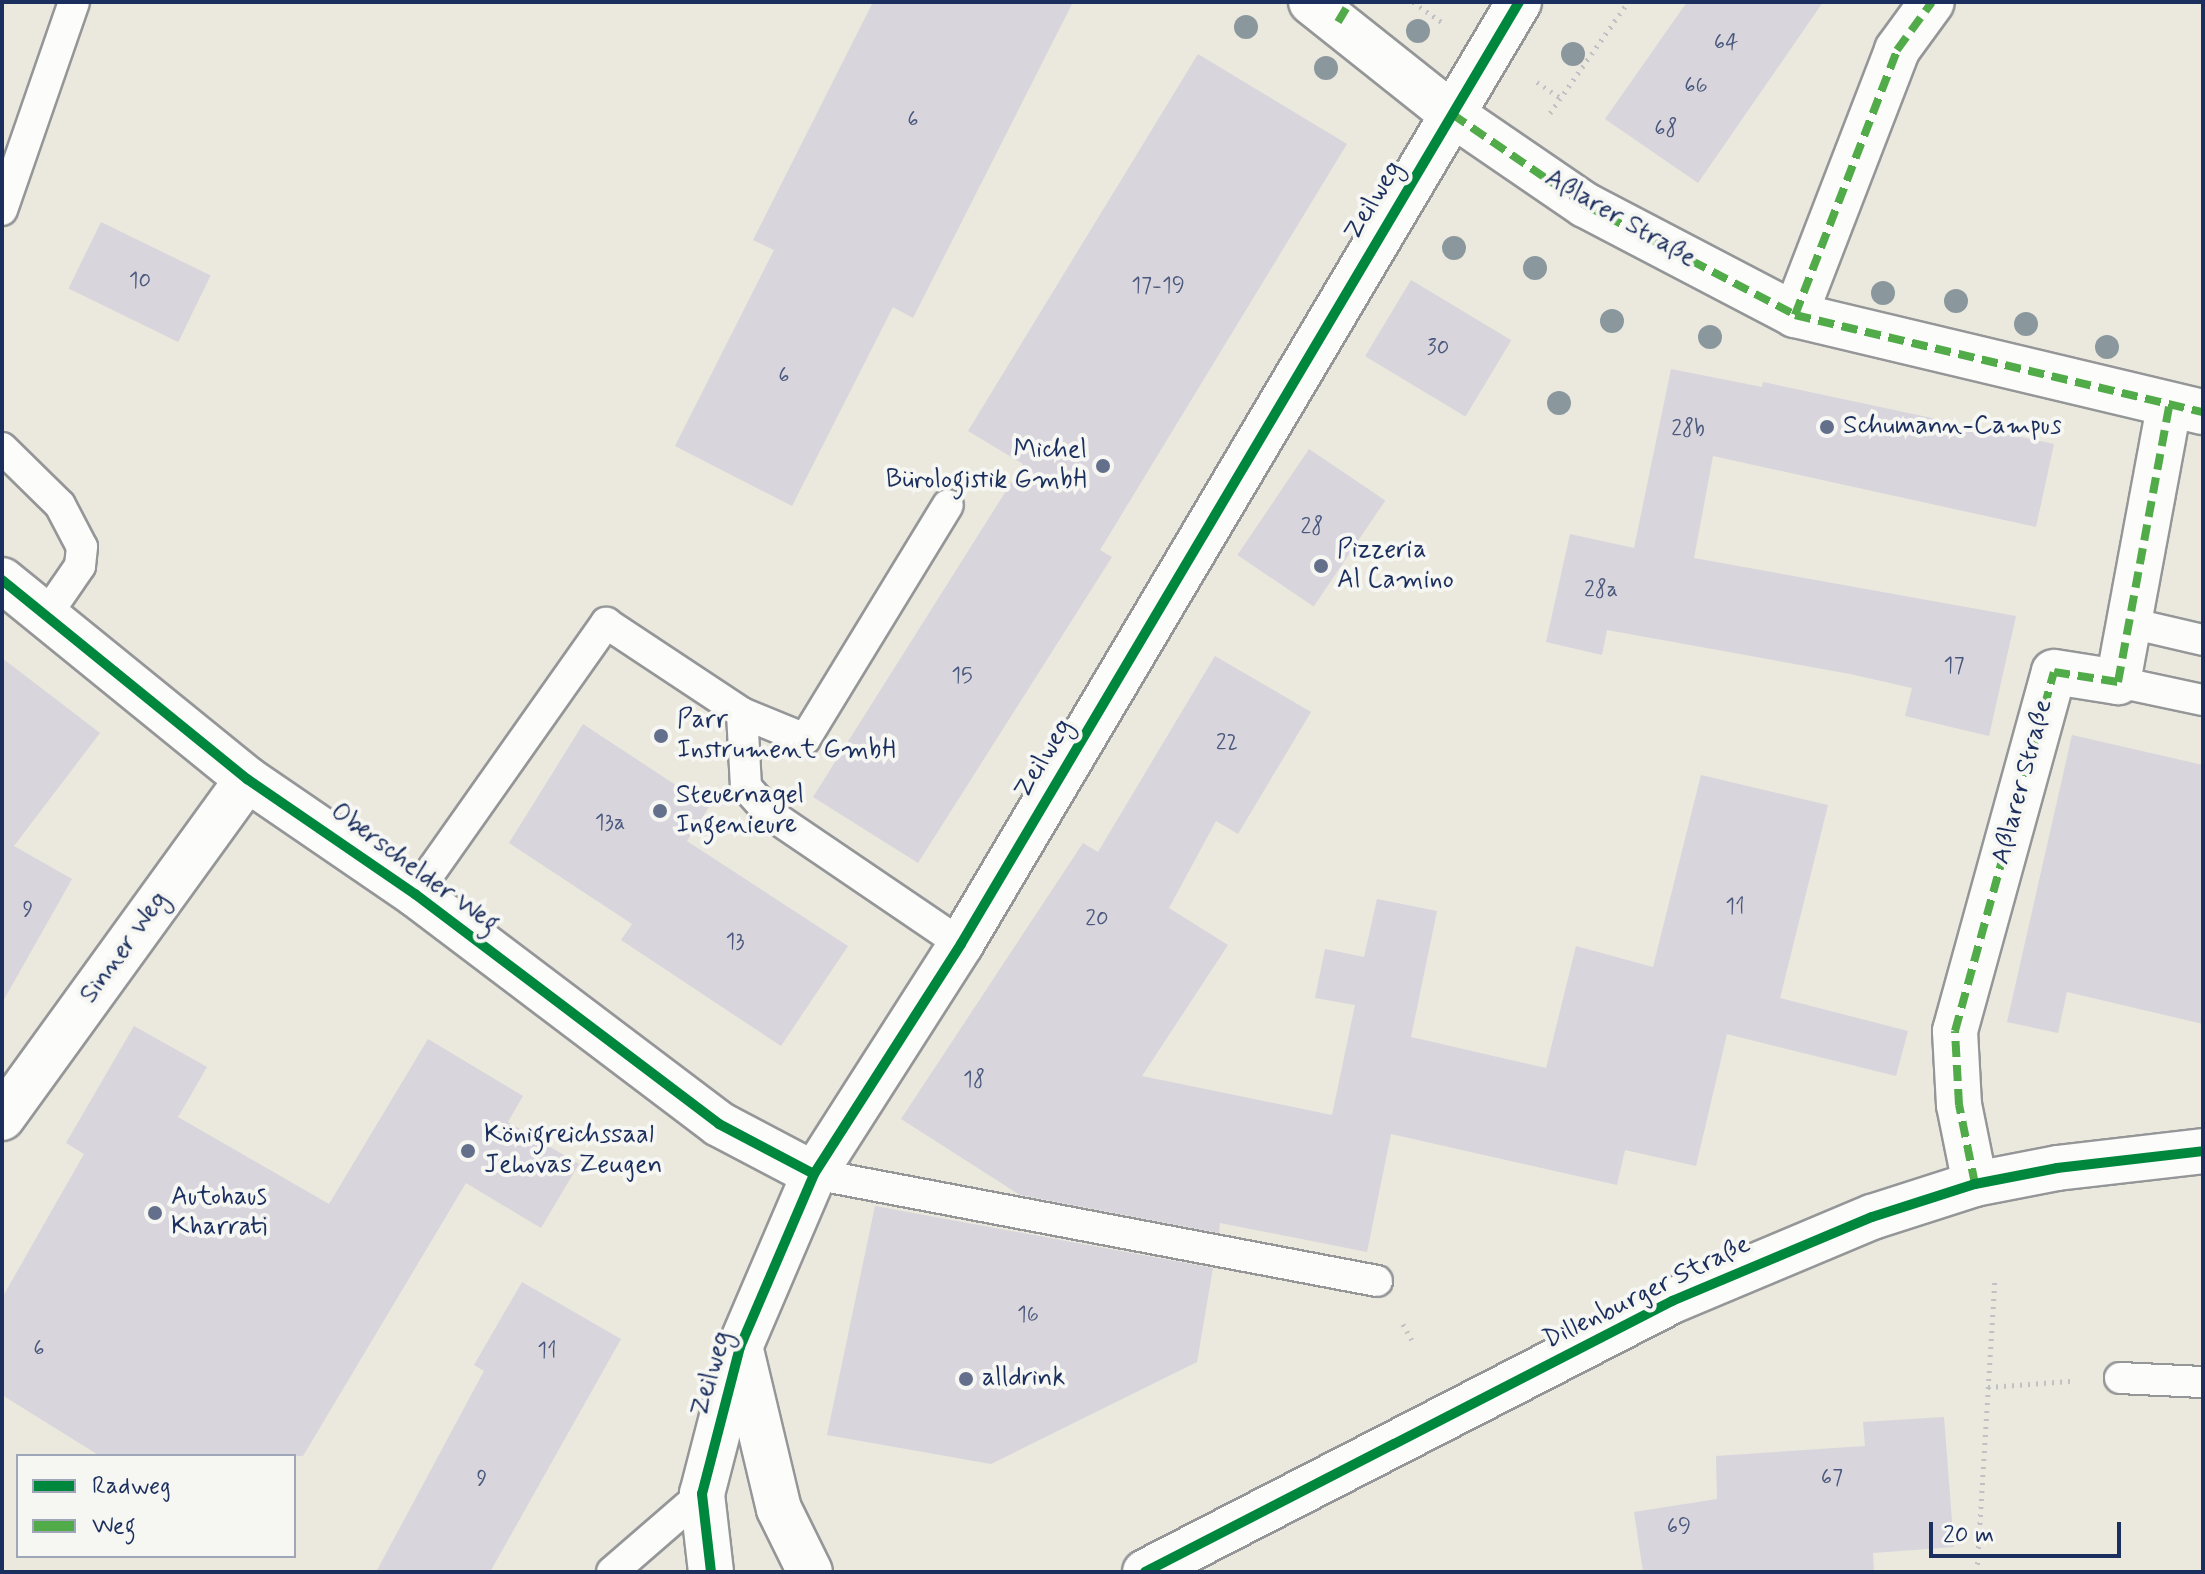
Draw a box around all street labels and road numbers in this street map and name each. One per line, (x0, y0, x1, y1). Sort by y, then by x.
street label: Zeilweg (1338, 156, 1410, 246)
street label: Aßlarer Straße (1539, 163, 1701, 275)
street label: Aßlarer Straße (1986, 696, 2060, 868)
street label: Zeilweg (1008, 714, 1080, 804)
street label: Oberschelder Weg (323, 797, 505, 941)
street label: Sinner Weg (74, 886, 176, 1010)
street label: Dillenburger Straße (1540, 1230, 1754, 1356)
street label: Zeilweg (685, 1328, 739, 1420)

